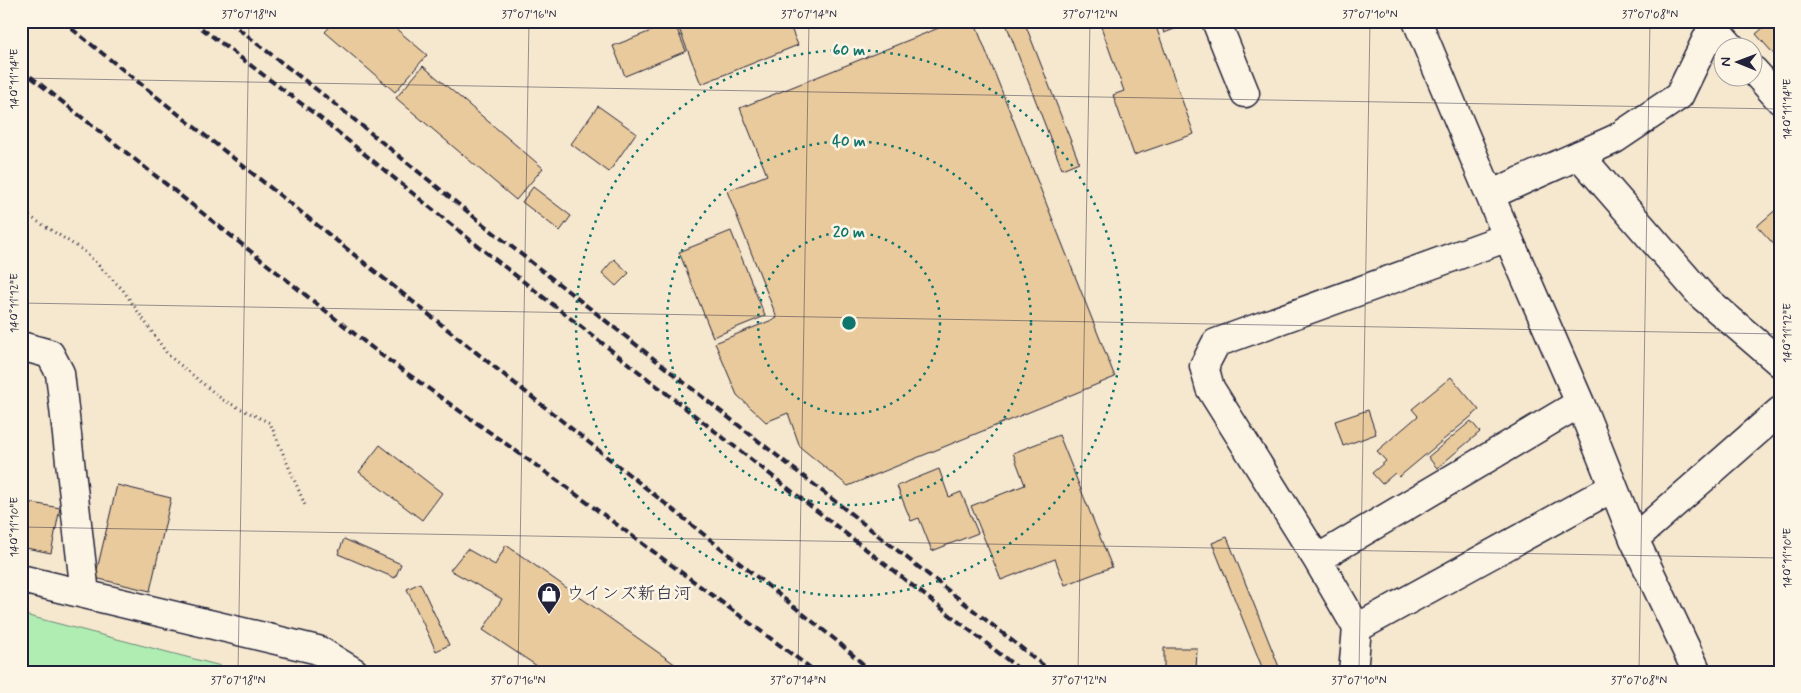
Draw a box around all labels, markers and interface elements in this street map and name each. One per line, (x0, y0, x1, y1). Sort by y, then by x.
text: 37°07'18"N (221, 7, 277, 23)
text: 37°07'16"N (501, 7, 557, 23)
text: 37°07'14"N (781, 7, 837, 23)
text: 37°07'12"N (1063, 7, 1117, 23)
text: 37°07'10"N (1342, 7, 1398, 23)
text: 37°07'08"N (1622, 7, 1678, 23)
north arrow (1714, 38, 1764, 88)
text: 60 m (833, 41, 865, 61)
text: 140°11'14"E (7, 48, 23, 110)
text: N (1717, 57, 1735, 67)
text: 140°11'14"E (1780, 78, 1796, 140)
text: 40 m (832, 132, 866, 152)
text: 20 m (833, 223, 865, 243)
text: 140°11'12"E (7, 273, 23, 333)
text: 140°11'12"E (1780, 303, 1796, 363)
centre of rings (840, 314, 858, 332)
text: 140°11'10"E (7, 497, 23, 557)
text: 140°11'10"E (1780, 528, 1796, 588)
shop icon: ウインズ新白河 (536, 581, 562, 615)
place label: ウインズ新白河 (566, 582, 691, 606)
text: 37°07'18"N (210, 673, 266, 689)
text: 37°07'16"N (490, 673, 546, 689)
text: 37°07'14"N (770, 673, 826, 689)
text: 37°07'12"N (1052, 673, 1106, 689)
text: 37°07'10"N (1331, 673, 1387, 689)
text: 37°07'08"N (1611, 673, 1667, 689)

